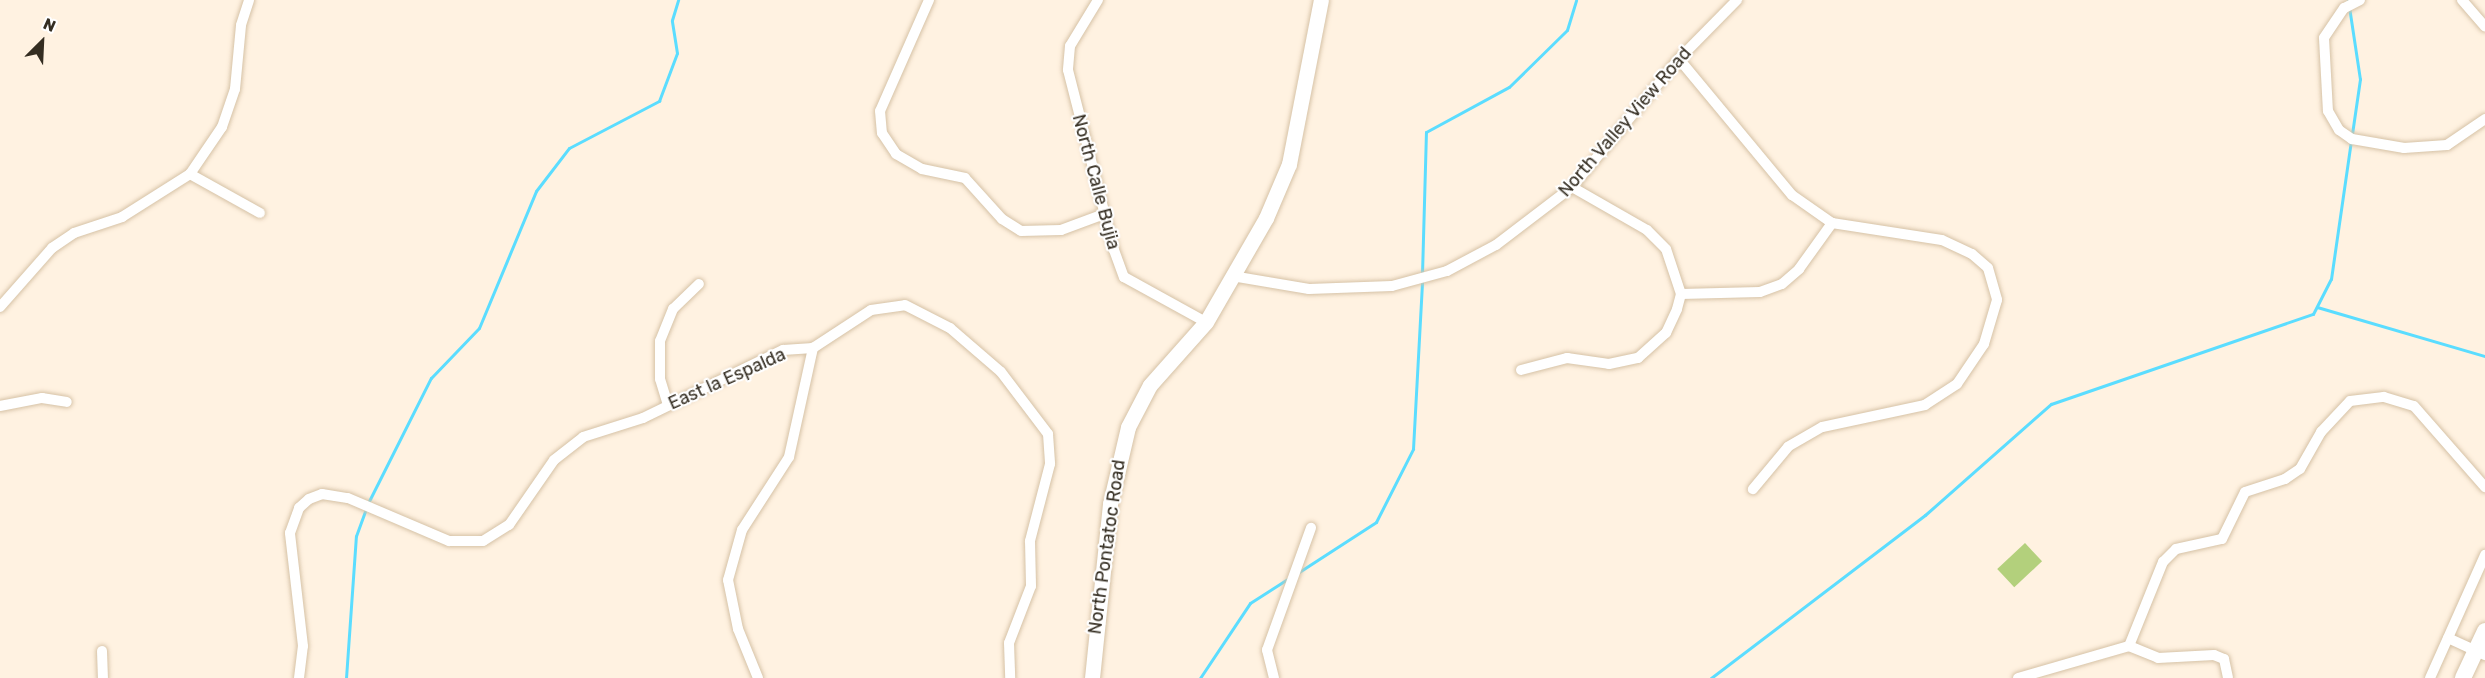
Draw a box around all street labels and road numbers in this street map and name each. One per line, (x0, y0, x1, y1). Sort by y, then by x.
street label: North Valley View Road (1554, 42, 1696, 202)
street label: North Calle Bujia (1068, 112, 1124, 252)
street label: East la Espalda (665, 344, 789, 414)
street label: North Pontatoc Road (1084, 458, 1130, 636)

